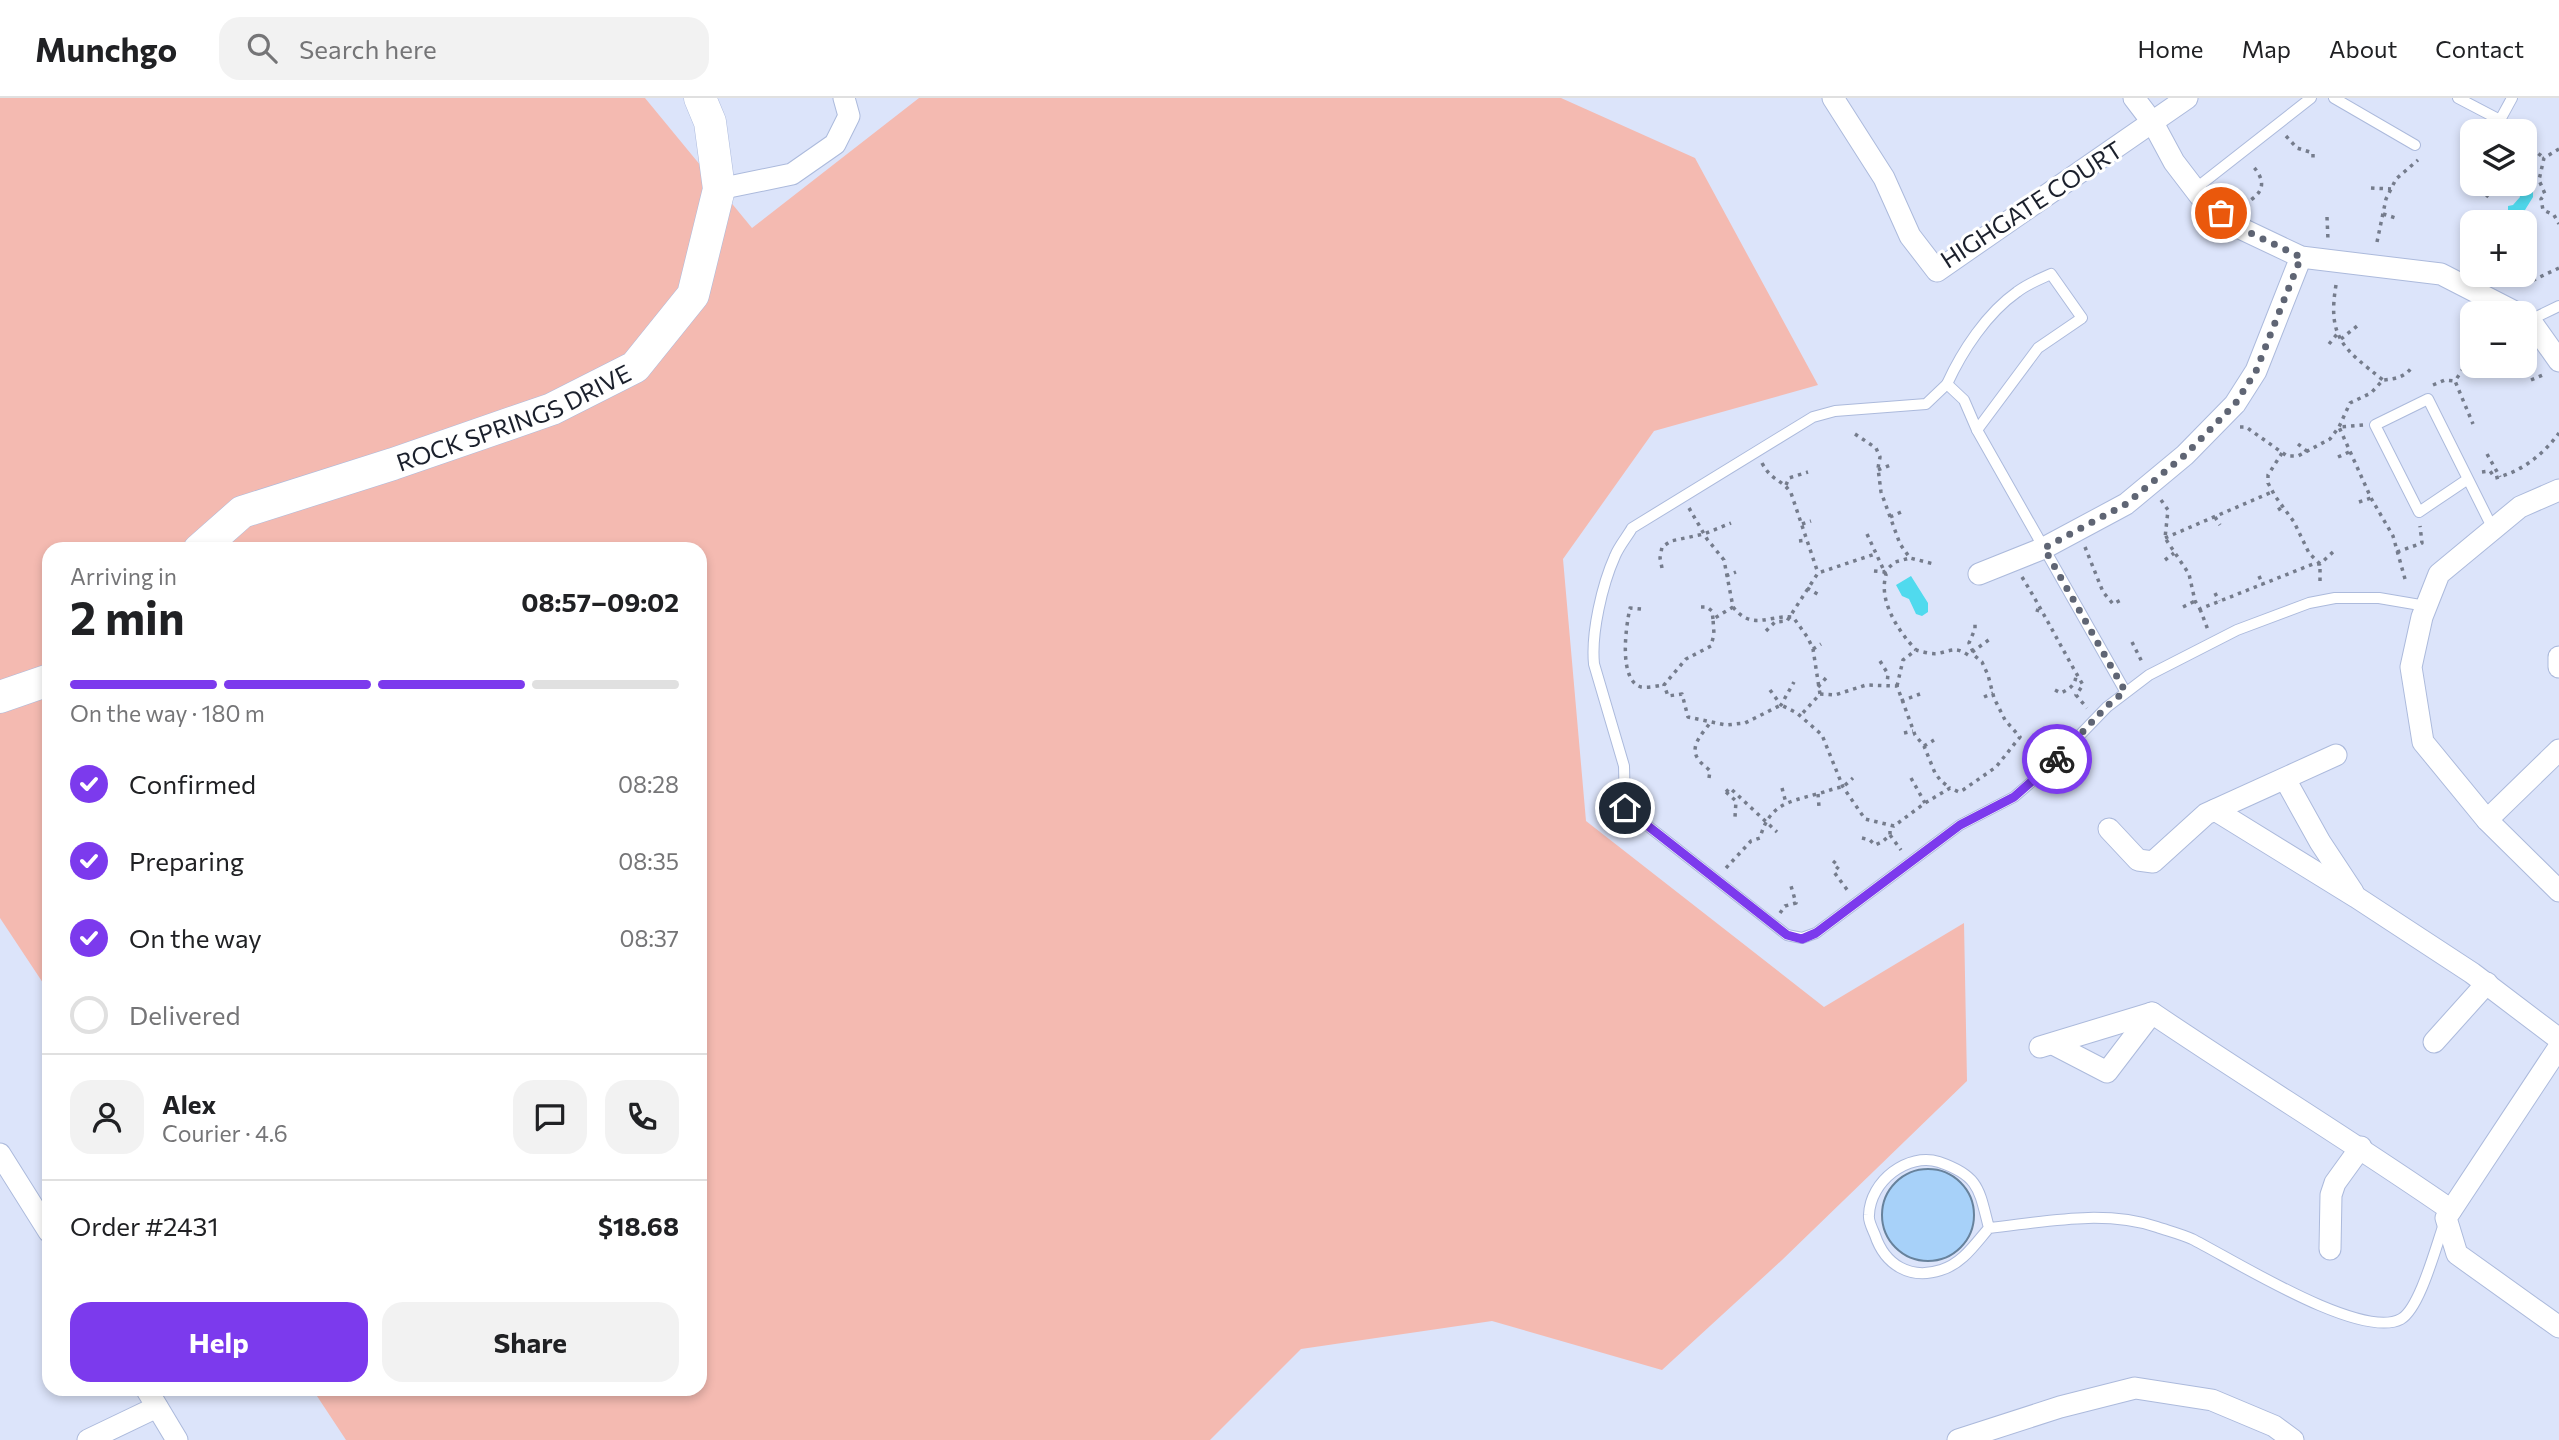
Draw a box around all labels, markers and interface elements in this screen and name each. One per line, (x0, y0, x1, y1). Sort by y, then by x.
search box (219, 17, 709, 80)
text: Munchgo (35, 28, 177, 69)
icon: search (243, 29, 281, 67)
text: Search here (299, 33, 437, 64)
text: Home (2138, 34, 2204, 63)
text: Map (2242, 34, 2291, 63)
text: About (2329, 34, 2397, 63)
text: Contact (2435, 34, 2524, 63)
map controls (2460, 119, 2537, 378)
button: layers (2460, 119, 2537, 196)
street label: HIGHGATE COURT (1935, 134, 2127, 274)
pin (2191, 183, 2251, 243)
icon: bag (2202, 194, 2240, 232)
button: + (2460, 210, 2537, 287)
button: − (2460, 301, 2537, 378)
street label: ROCK SPRINGS DRIVE (392, 357, 635, 476)
text: Arriving in (70, 562, 177, 590)
text: 08:57–09:02 (521, 586, 679, 617)
text: 2 min (70, 588, 185, 644)
text: On the way · 180 m (70, 699, 265, 727)
courier (2022, 724, 2092, 794)
icon: bike (2038, 740, 2076, 778)
icon: check (70, 765, 108, 803)
text: Confirmed (129, 768, 256, 799)
text: 08:28 (618, 770, 679, 798)
pin (1595, 778, 1655, 838)
icon: home (1606, 789, 1644, 827)
icon: check (70, 842, 108, 880)
text: Preparing (129, 845, 244, 876)
text: 08:35 (618, 847, 679, 875)
icon: check (70, 919, 108, 957)
text: On the way (129, 922, 262, 953)
text: 08:37 (619, 924, 679, 952)
text: Delivered (129, 999, 240, 1030)
button: person (70, 1080, 144, 1154)
button: chat (513, 1080, 587, 1154)
button: phone (605, 1080, 679, 1154)
text: Alex (162, 1088, 216, 1119)
text: Courier · 4.6 (162, 1119, 288, 1147)
text: Order #2431 (70, 1210, 219, 1241)
text: $18.68 (598, 1210, 679, 1241)
button: Help (70, 1302, 368, 1382)
button: Share (382, 1302, 679, 1382)

